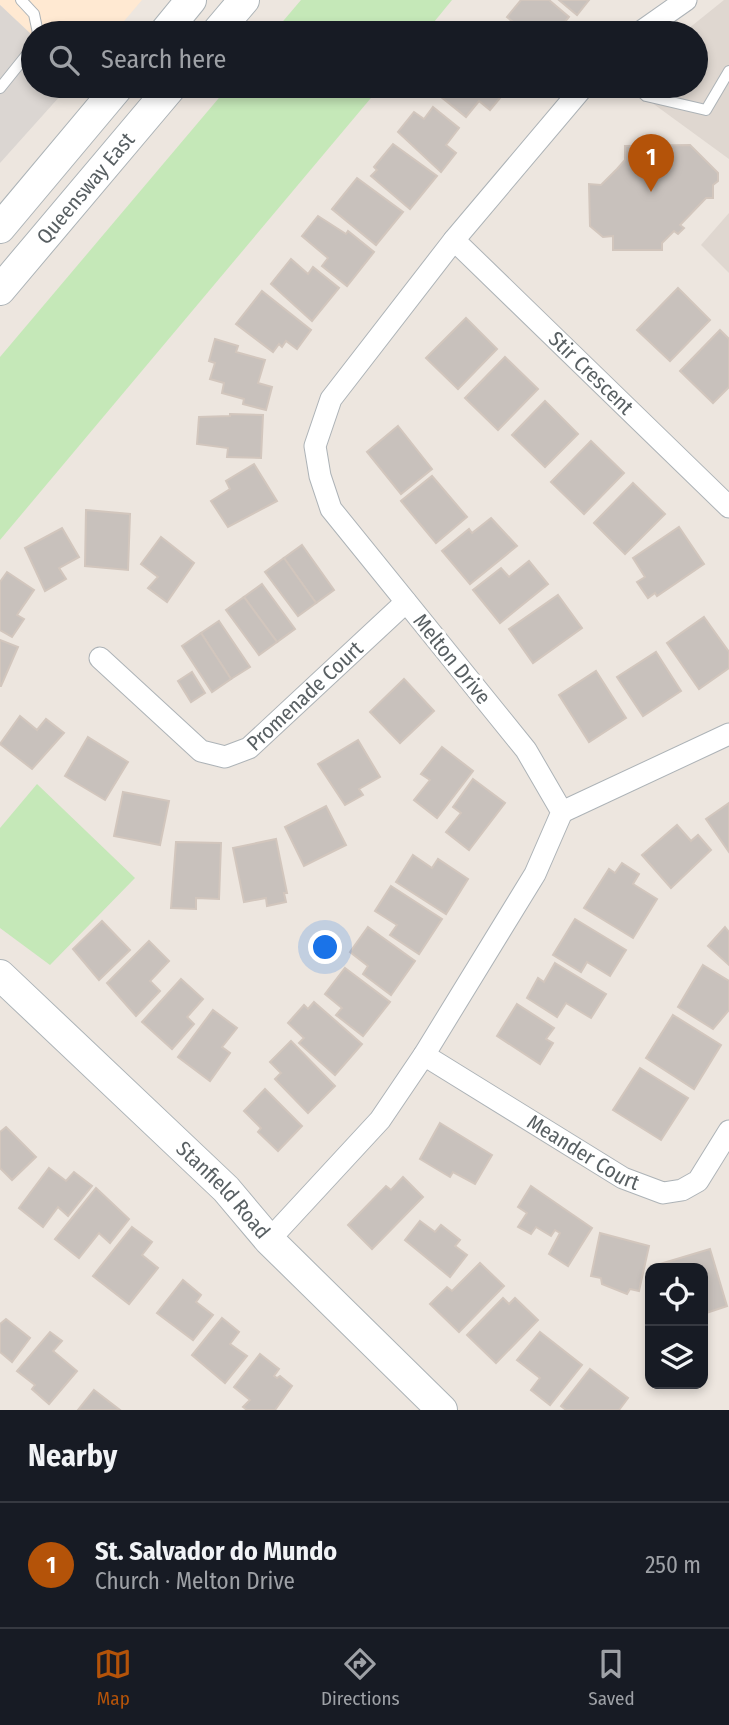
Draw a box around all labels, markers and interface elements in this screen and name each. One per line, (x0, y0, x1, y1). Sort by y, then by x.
search box (21, 21, 708, 98)
icon: search (45, 41, 83, 79)
text: Search here (101, 44, 226, 75)
street label: Queensway East (31, 127, 140, 250)
pin: 1 (628, 134, 674, 192)
street label: Stir Crescent (543, 326, 639, 420)
street label: Melton Drive (408, 609, 496, 709)
street label: Promenade Court (241, 636, 369, 756)
your location (308, 930, 342, 964)
street label: Meander Court (522, 1109, 643, 1196)
street label: Stanfield Road (171, 1136, 275, 1244)
map controls (645, 1263, 708, 1389)
button: locate (645, 1263, 708, 1326)
button: layers (645, 1326, 708, 1389)
text: Nearby (28, 1438, 117, 1474)
text: St. Salvador do Mundo (95, 1536, 337, 1567)
text: 1 (46, 1551, 56, 1579)
text: 250 m (645, 1551, 701, 1579)
text: Church · Melton Drive (95, 1567, 295, 1595)
tab: Map (94, 1645, 132, 1710)
tab: Directions (321, 1645, 400, 1710)
tab: Saved (588, 1645, 635, 1710)

